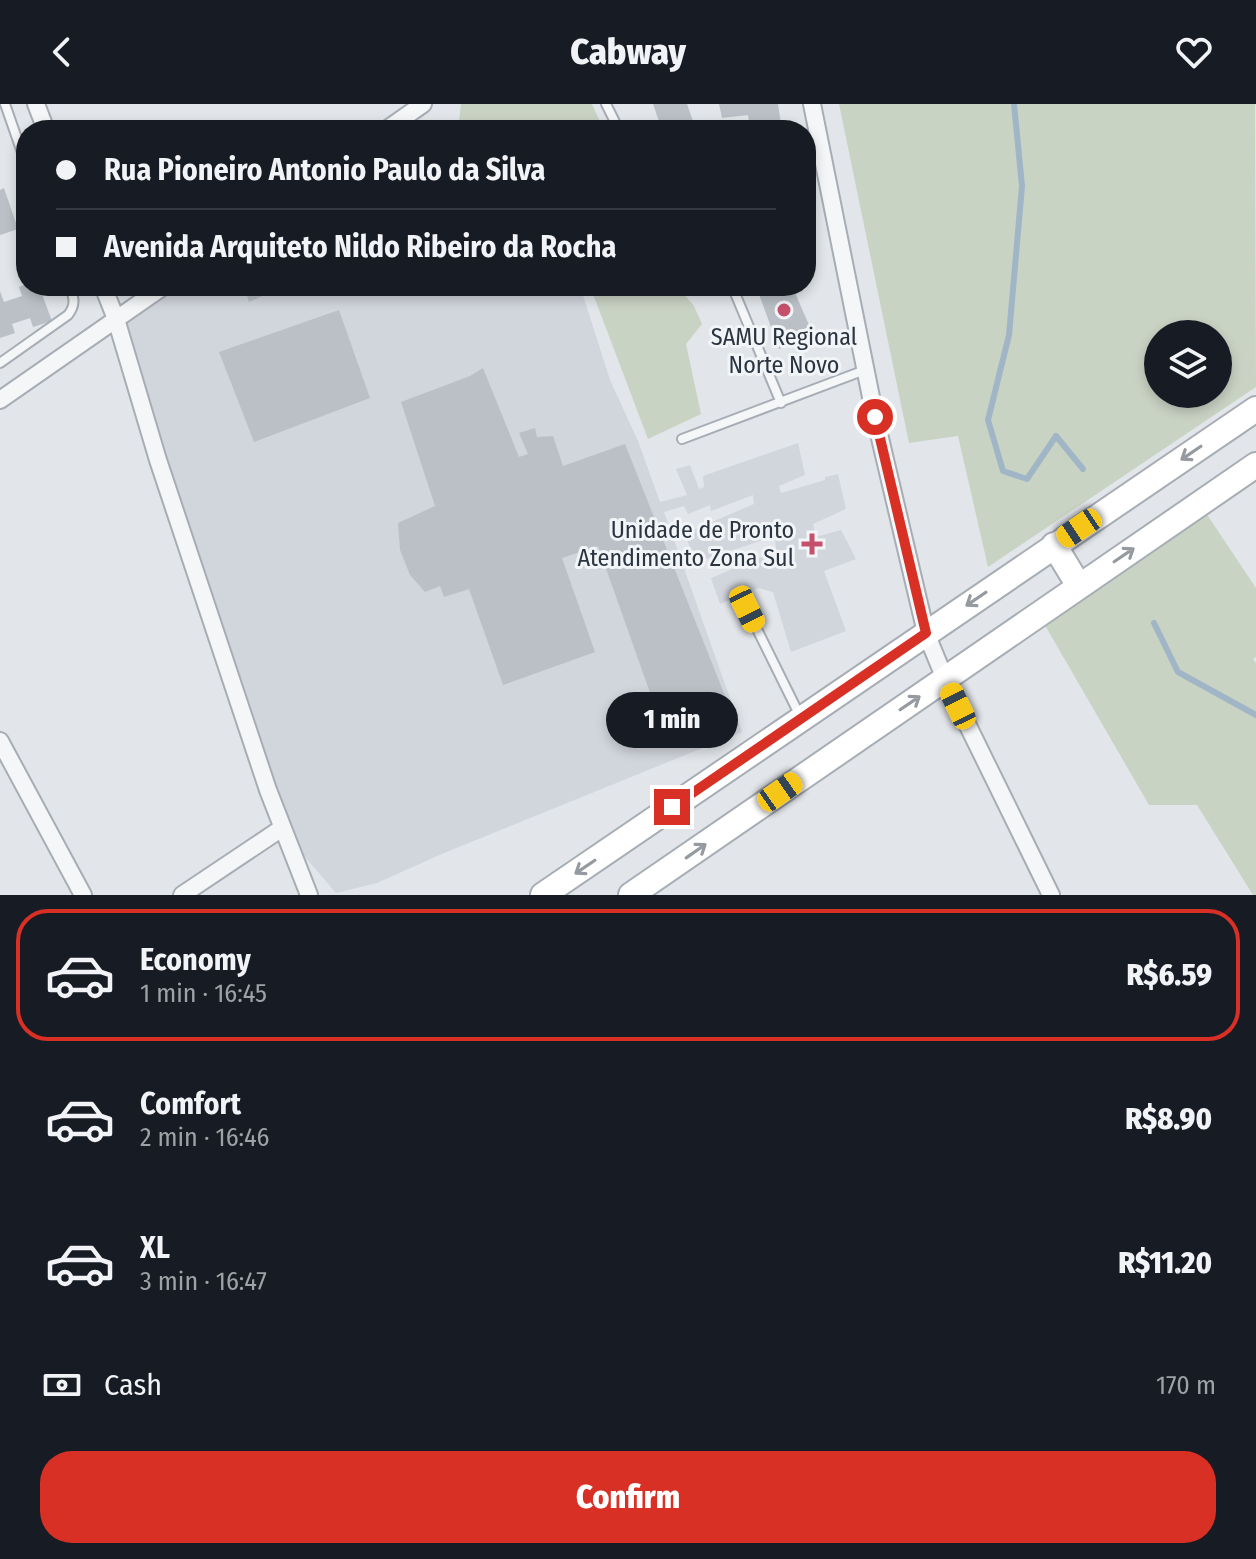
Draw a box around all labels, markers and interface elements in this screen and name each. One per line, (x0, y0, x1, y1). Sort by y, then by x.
icon: back (40, 30, 84, 74)
text: Cabway (570, 30, 686, 74)
icon: heart (1172, 30, 1216, 74)
text: Rua Pioneiro Antonio Paulo da Silva (104, 152, 545, 188)
text: Avenida Arquiteto Nildo Ribeiro da Rocha (104, 229, 616, 265)
marker: SAMU Regional Norte Novo (775, 301, 793, 319)
map controls (1144, 320, 1232, 408)
button: layers (1144, 320, 1232, 408)
place label: SAMU Regional Norte Novo (711, 323, 857, 379)
route start (857, 399, 893, 435)
one-way arrow (1181, 445, 1203, 461)
car (1052, 505, 1106, 551)
place label: Unidade de Pronto Atendimento Zona Sul (577, 516, 794, 572)
marker: Unidade de Pronto Atendimento Zona Sul (801, 533, 823, 555)
one-way arrow (1112, 547, 1134, 564)
car (726, 582, 768, 636)
one-way arrow (966, 591, 988, 607)
car (937, 679, 979, 733)
callout: 1 min (606, 691, 738, 747)
one-way arrow (898, 695, 920, 711)
text: 1 min (644, 704, 700, 735)
car (753, 768, 807, 816)
route end (654, 789, 690, 825)
one-way arrow (684, 843, 706, 859)
one-way arrow (574, 858, 596, 875)
icon: car (44, 939, 116, 1011)
text: Economy (140, 942, 251, 978)
text: R$6.59 (1127, 957, 1212, 993)
text: 1 min · 16:45 (140, 978, 267, 1009)
icon: car (44, 1083, 116, 1155)
text: Comfort (140, 1086, 241, 1122)
text: R$8.90 (1125, 1101, 1212, 1137)
text: 2 min · 16:46 (140, 1122, 269, 1153)
icon: car (44, 1227, 116, 1299)
text: XL (140, 1230, 170, 1266)
text: R$11.20 (1118, 1245, 1212, 1281)
text: 3 min · 16:47 (140, 1266, 267, 1297)
icon: cash (40, 1363, 84, 1407)
text: Cash (104, 1367, 162, 1403)
text: 170 m (1156, 1370, 1216, 1401)
button: Confirm (40, 1451, 1216, 1543)

